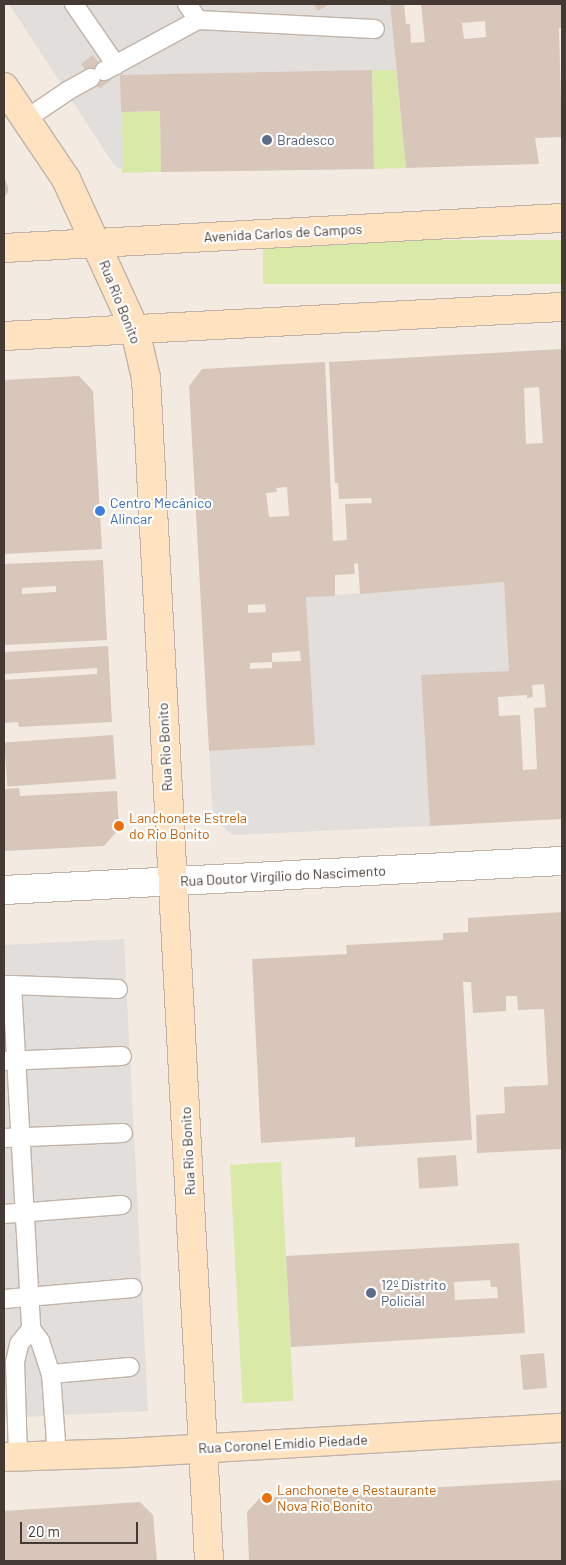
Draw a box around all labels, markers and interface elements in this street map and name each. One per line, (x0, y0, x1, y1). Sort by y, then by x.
place label: Bradesco (277, 132, 335, 148)
marker: Bradesco (261, 134, 273, 146)
street label: Avenida Carlos de Campos (203, 220, 363, 246)
street label: Rua Rio Bonito (96, 258, 144, 346)
place label: Centro Mecânico Alincar (110, 495, 212, 528)
marker: Centro Mecânico Alincar (94, 505, 106, 517)
street label: Rua Rio Bonito (154, 702, 176, 792)
place label: Lanchonete Estrela do Rio Bonito (129, 810, 247, 842)
marker: Lanchonete Estrela do Rio Bonito (113, 820, 125, 832)
street label: Rua Doutor Virgílio do Nascimento (180, 862, 386, 890)
street label: Rua Rio Bonito (177, 1106, 199, 1196)
place label: 12º Distrito Policial (381, 1277, 446, 1310)
marker: 12º Distrito Policial (365, 1287, 377, 1299)
street label: Rua Coronel Emídio Piedade (198, 1431, 368, 1457)
place label: Lanchonete e Restaurante Nova Rio Bonito (277, 1482, 437, 1514)
marker: Lanchonete e Restaurante Nova Rio Bonito (261, 1492, 273, 1504)
scale bar (22, 1512, 140, 1544)
text: 20 m (28, 1522, 60, 1540)

